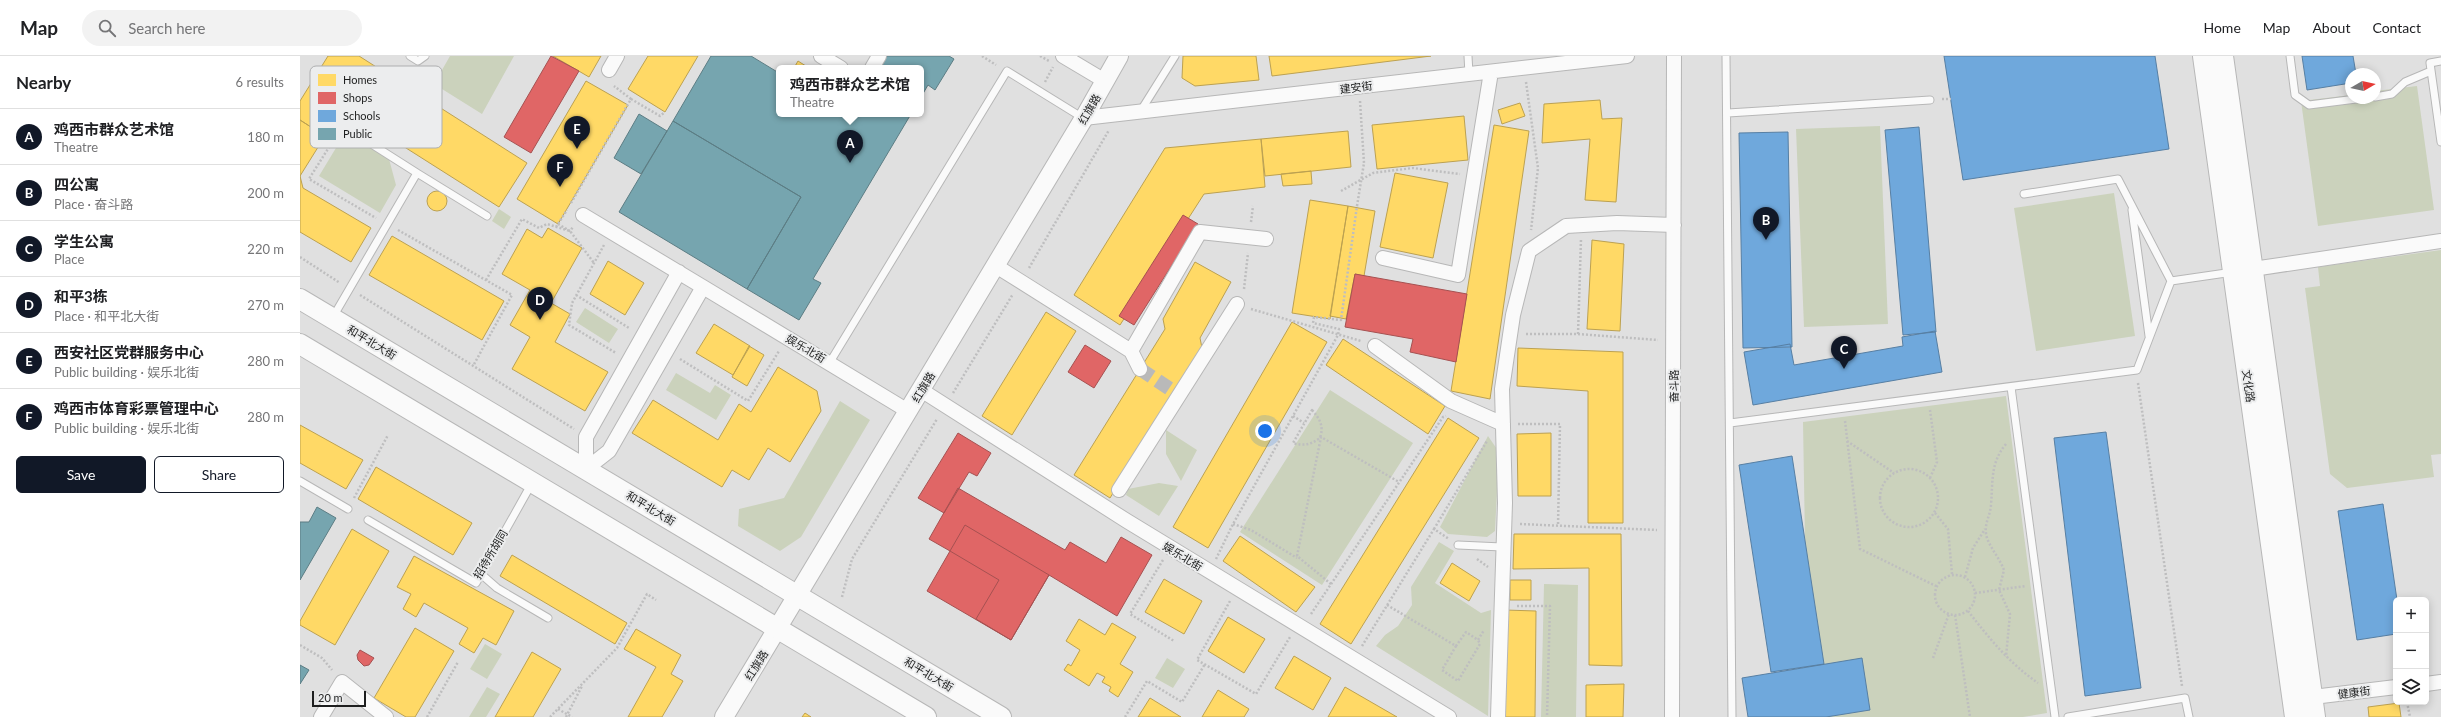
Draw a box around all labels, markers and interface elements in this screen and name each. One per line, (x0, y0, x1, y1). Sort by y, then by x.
search box (82, 10, 362, 46)
text: Map (20, 16, 58, 39)
icon: search (96, 17, 118, 39)
text: Search here (128, 19, 206, 37)
text: Home (2203, 19, 2241, 36)
text: Map (2263, 19, 2290, 36)
text: About (2312, 19, 2350, 36)
text: Contact (2372, 19, 2421, 36)
popup (776, 65, 924, 117)
legend (310, 66, 442, 148)
north arrow (2345, 68, 2381, 104)
text: Nearby (16, 72, 71, 93)
text: Homes (343, 73, 377, 86)
text: 6 results (236, 74, 284, 90)
text: 鸡西市群众艺术馆 (790, 75, 910, 93)
street label: 建安街 (1339, 79, 1373, 95)
text: Shops (343, 91, 372, 104)
street label: 红旗路 (1075, 91, 1103, 127)
text: Theatre (790, 94, 834, 110)
text: Schools (343, 109, 380, 122)
pin: E (564, 116, 590, 149)
text: 鸡西市群众艺术馆 (54, 120, 174, 138)
text: Public (343, 127, 372, 140)
text: A (24, 129, 34, 145)
text: 180 m (247, 129, 284, 145)
pin: A (837, 130, 863, 163)
text: Theatre (54, 139, 98, 155)
pin: F (547, 154, 573, 187)
text: 四公寓 (54, 175, 99, 193)
text: B (25, 185, 33, 201)
text: 200 m (247, 185, 284, 201)
text: Place · 奋斗路 (54, 196, 133, 212)
pin: B (1753, 207, 1779, 240)
text: 学生公寓 (54, 232, 114, 250)
text: C (25, 241, 33, 257)
text: 220 m (247, 241, 284, 257)
text: Place (54, 251, 84, 267)
text: 和平3栋 (54, 287, 108, 305)
pin: D (527, 287, 553, 320)
text: D (24, 297, 34, 313)
text: 270 m (247, 297, 284, 313)
text: Place · 和平北大街 (54, 308, 159, 324)
street label: 和平北大街 (345, 322, 399, 362)
street label: 娱乐北街 (784, 331, 828, 365)
pin: C (1831, 336, 1857, 369)
text: 西安社区党群服务中心 (54, 343, 204, 361)
text: E (25, 353, 33, 369)
text: 280 m (247, 353, 284, 369)
text: Public building · 娱乐北街 (54, 364, 199, 380)
street label: 文化路 (2240, 369, 2258, 403)
street label: 红旗路 (909, 370, 937, 404)
street label: 奋斗路 (1667, 370, 1680, 403)
text: 鸡西市体育彩票管理中心 (54, 399, 219, 417)
text: F (25, 409, 33, 425)
text: 280 m (247, 409, 284, 425)
text: Public building · 娱乐北街 (54, 420, 199, 436)
your location (1255, 421, 1275, 441)
button: Save (16, 456, 146, 493)
button: Share (154, 456, 284, 493)
street label: 和平北大街 (624, 488, 678, 528)
street label: 招待所胡同 (470, 527, 510, 581)
street label: 娱乐北街 (1161, 539, 1205, 573)
map controls (2393, 597, 2429, 705)
button: + (2393, 597, 2429, 633)
button: − (2393, 633, 2429, 669)
street label: 红旗路 (742, 648, 770, 682)
street label: 和平北大街 (902, 654, 956, 694)
button: layers (2393, 669, 2429, 705)
street label: 健康街 (2337, 684, 2371, 700)
scale bar (312, 689, 366, 708)
text: 20 m (318, 691, 343, 704)

